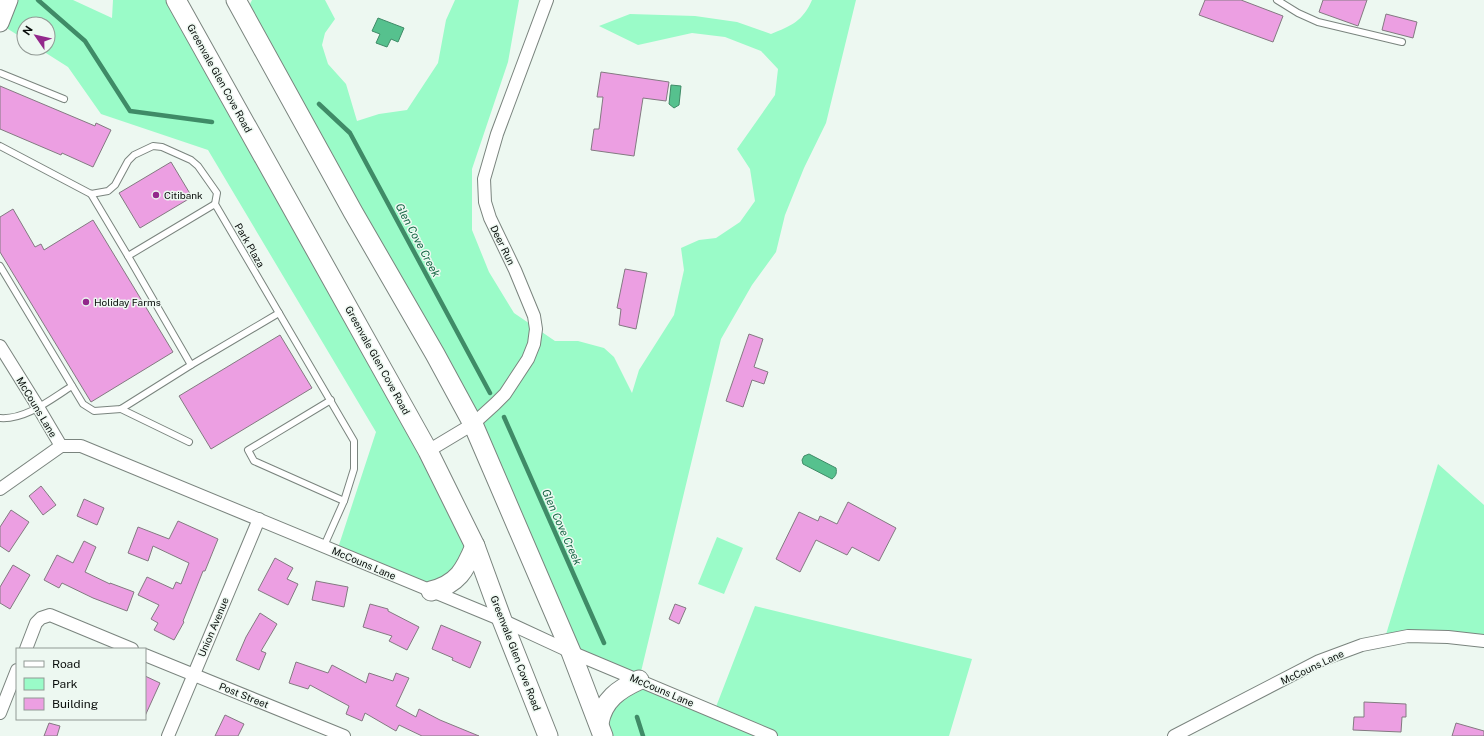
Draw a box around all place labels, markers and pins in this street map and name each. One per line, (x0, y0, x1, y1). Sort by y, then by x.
place label: Citibank (164, 189, 203, 201)
marker: Citibank (151, 190, 161, 200)
place label: Holiday Farms (94, 296, 161, 308)
marker: Holiday Farms (81, 297, 91, 307)

